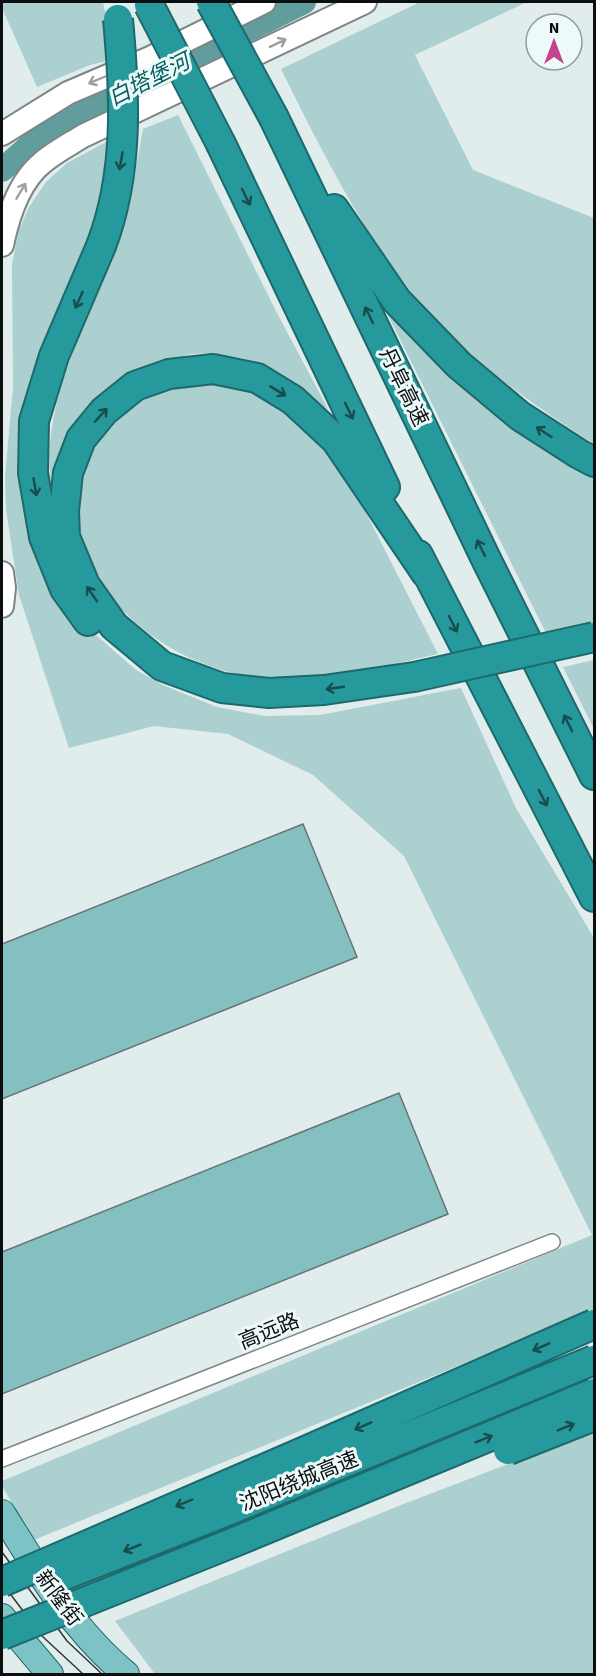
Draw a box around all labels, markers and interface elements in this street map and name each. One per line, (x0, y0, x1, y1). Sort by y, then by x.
north arrow (524, 12, 584, 72)
text: N (549, 17, 559, 39)
one-way arrow (269, 36, 287, 48)
water label: 白塔堡河 (103, 44, 199, 114)
one-way arrow (88, 75, 107, 86)
one-way arrow (115, 151, 126, 171)
one-way arrow (16, 183, 28, 200)
one-way arrow (241, 187, 253, 205)
one-way arrow (73, 290, 84, 309)
one-way arrow (363, 307, 375, 325)
street label: 丹阜高速 (372, 343, 436, 431)
one-way arrow (269, 385, 286, 397)
one-way arrow (343, 401, 355, 419)
one-way arrow (94, 408, 108, 423)
one-way arrow (536, 425, 553, 437)
one-way arrow (30, 476, 41, 496)
one-way arrow (474, 540, 486, 558)
one-way arrow (86, 587, 98, 603)
one-way arrow (448, 615, 459, 633)
one-way arrow (326, 683, 346, 694)
one-way arrow (562, 714, 573, 732)
one-way arrow (538, 788, 549, 806)
street label: 高远路 (234, 1305, 304, 1357)
one-way arrow (532, 1343, 550, 1354)
one-way arrow (354, 1421, 372, 1432)
one-way arrow (556, 1421, 575, 1432)
one-way arrow (474, 1433, 492, 1444)
street label: 沈阳绕城高速 (235, 1443, 363, 1519)
one-way arrow (175, 1498, 193, 1510)
one-way arrow (123, 1544, 142, 1555)
street label: 新隆街 (28, 1564, 90, 1632)

